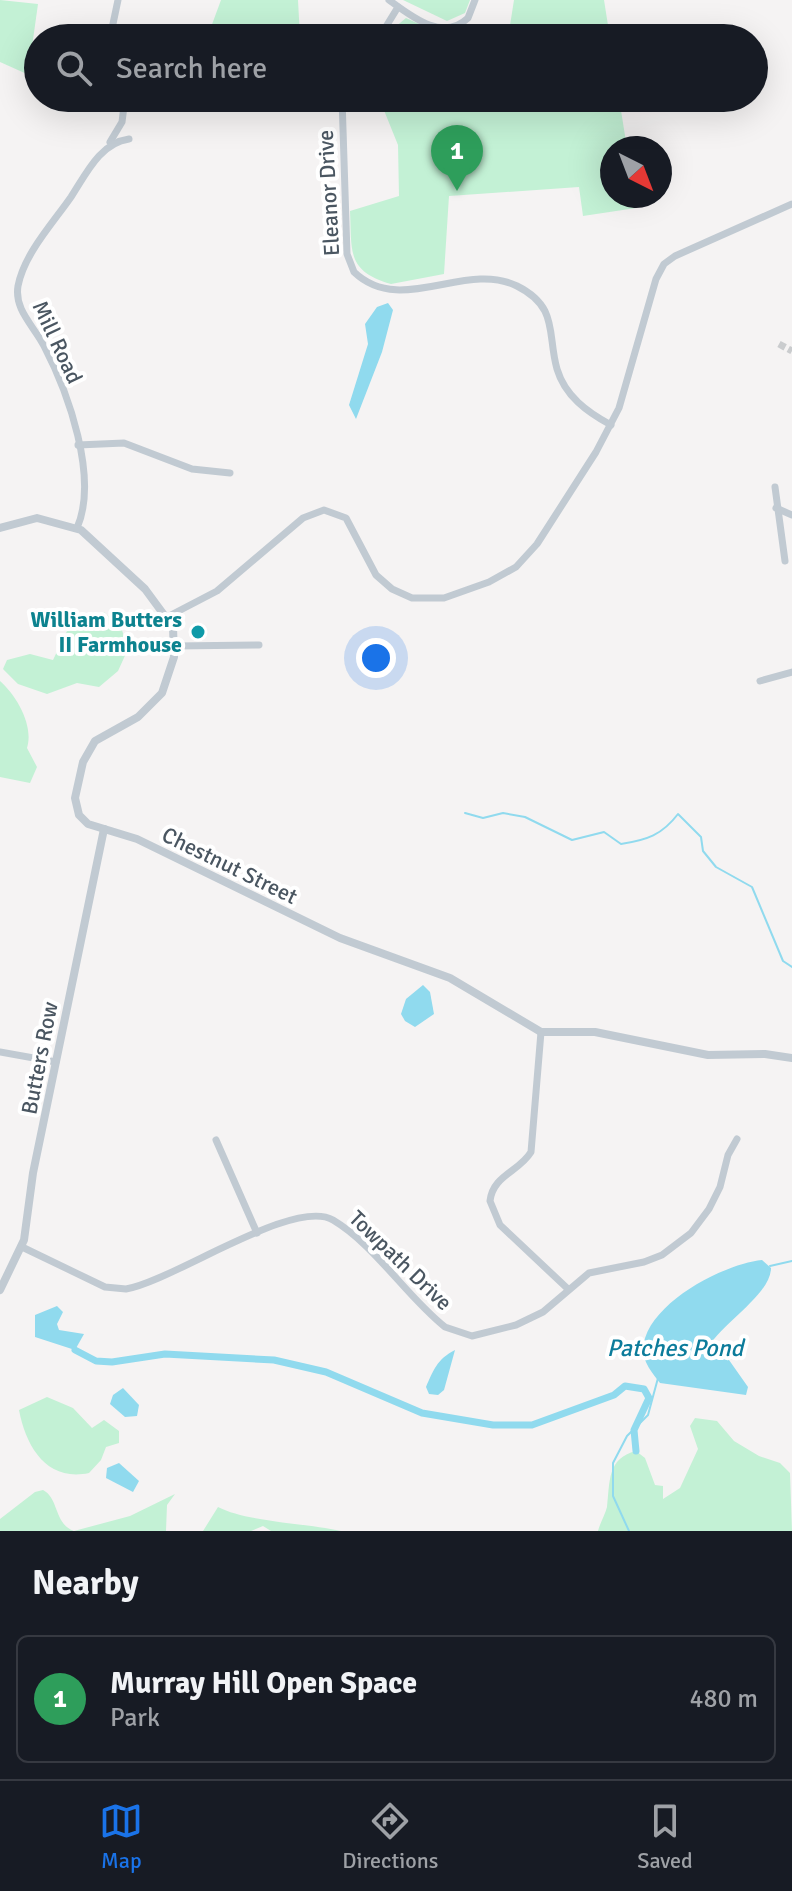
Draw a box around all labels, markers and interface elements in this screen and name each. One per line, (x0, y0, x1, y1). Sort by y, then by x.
search box (24, 24, 768, 112)
icon: search (52, 46, 96, 90)
text: Search here (116, 50, 267, 87)
pin: 1 (431, 125, 483, 191)
street label: Eleanor Drive (312, 129, 345, 257)
north arrow (600, 136, 672, 208)
street label: Mill Road (27, 296, 88, 388)
place label: William Butters II Farmhouse (31, 606, 182, 658)
marker: William Butters II Farmhouse (189, 623, 207, 641)
your location (356, 638, 396, 678)
street label: Chestnut Street (158, 821, 302, 910)
street label: Butters Row (15, 999, 64, 1117)
street label: Towpath Drive (344, 1205, 458, 1316)
water label: Patches Pond (607, 1333, 747, 1363)
text: Nearby (32, 1562, 139, 1604)
text: Murray Hill Open Space (110, 1665, 417, 1702)
text: 1 (53, 1683, 67, 1715)
text: 480 m (689, 1683, 758, 1715)
text: Park (110, 1702, 160, 1734)
tab: Map (99, 1799, 143, 1874)
tab: Directions (342, 1799, 438, 1874)
tab: Saved (637, 1799, 693, 1874)

